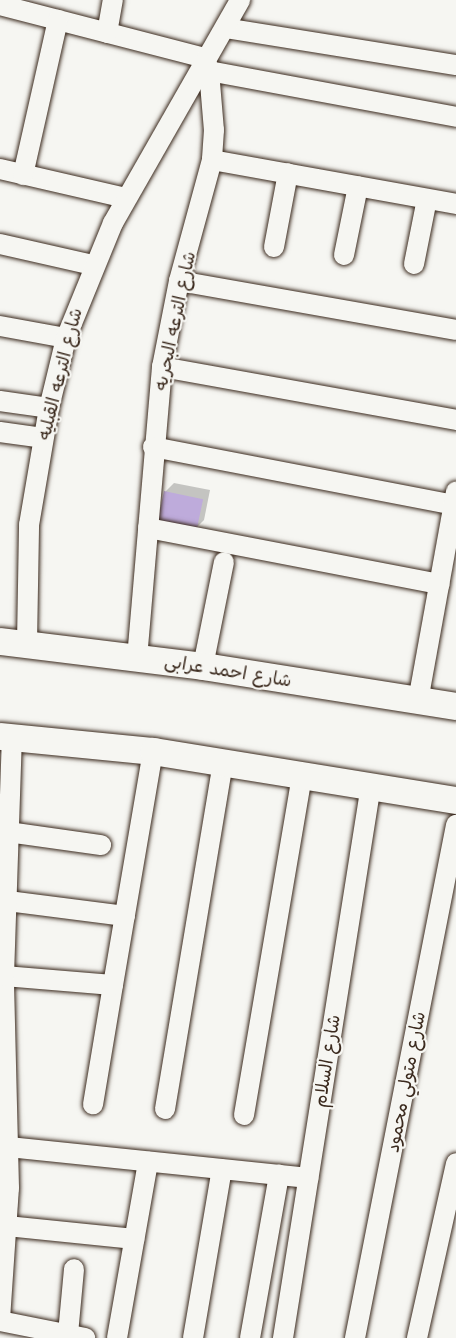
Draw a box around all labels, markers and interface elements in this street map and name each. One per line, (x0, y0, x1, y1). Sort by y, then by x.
street label: شارع الترعه البحريه (150, 249, 200, 393)
street label: شارع الترعه القبليه (33, 306, 87, 442)
street label: شارع احمد عرابى (163, 650, 293, 692)
street label: شارع متولي محمود (382, 1010, 430, 1154)
street label: شارع السلام (309, 1013, 345, 1109)

